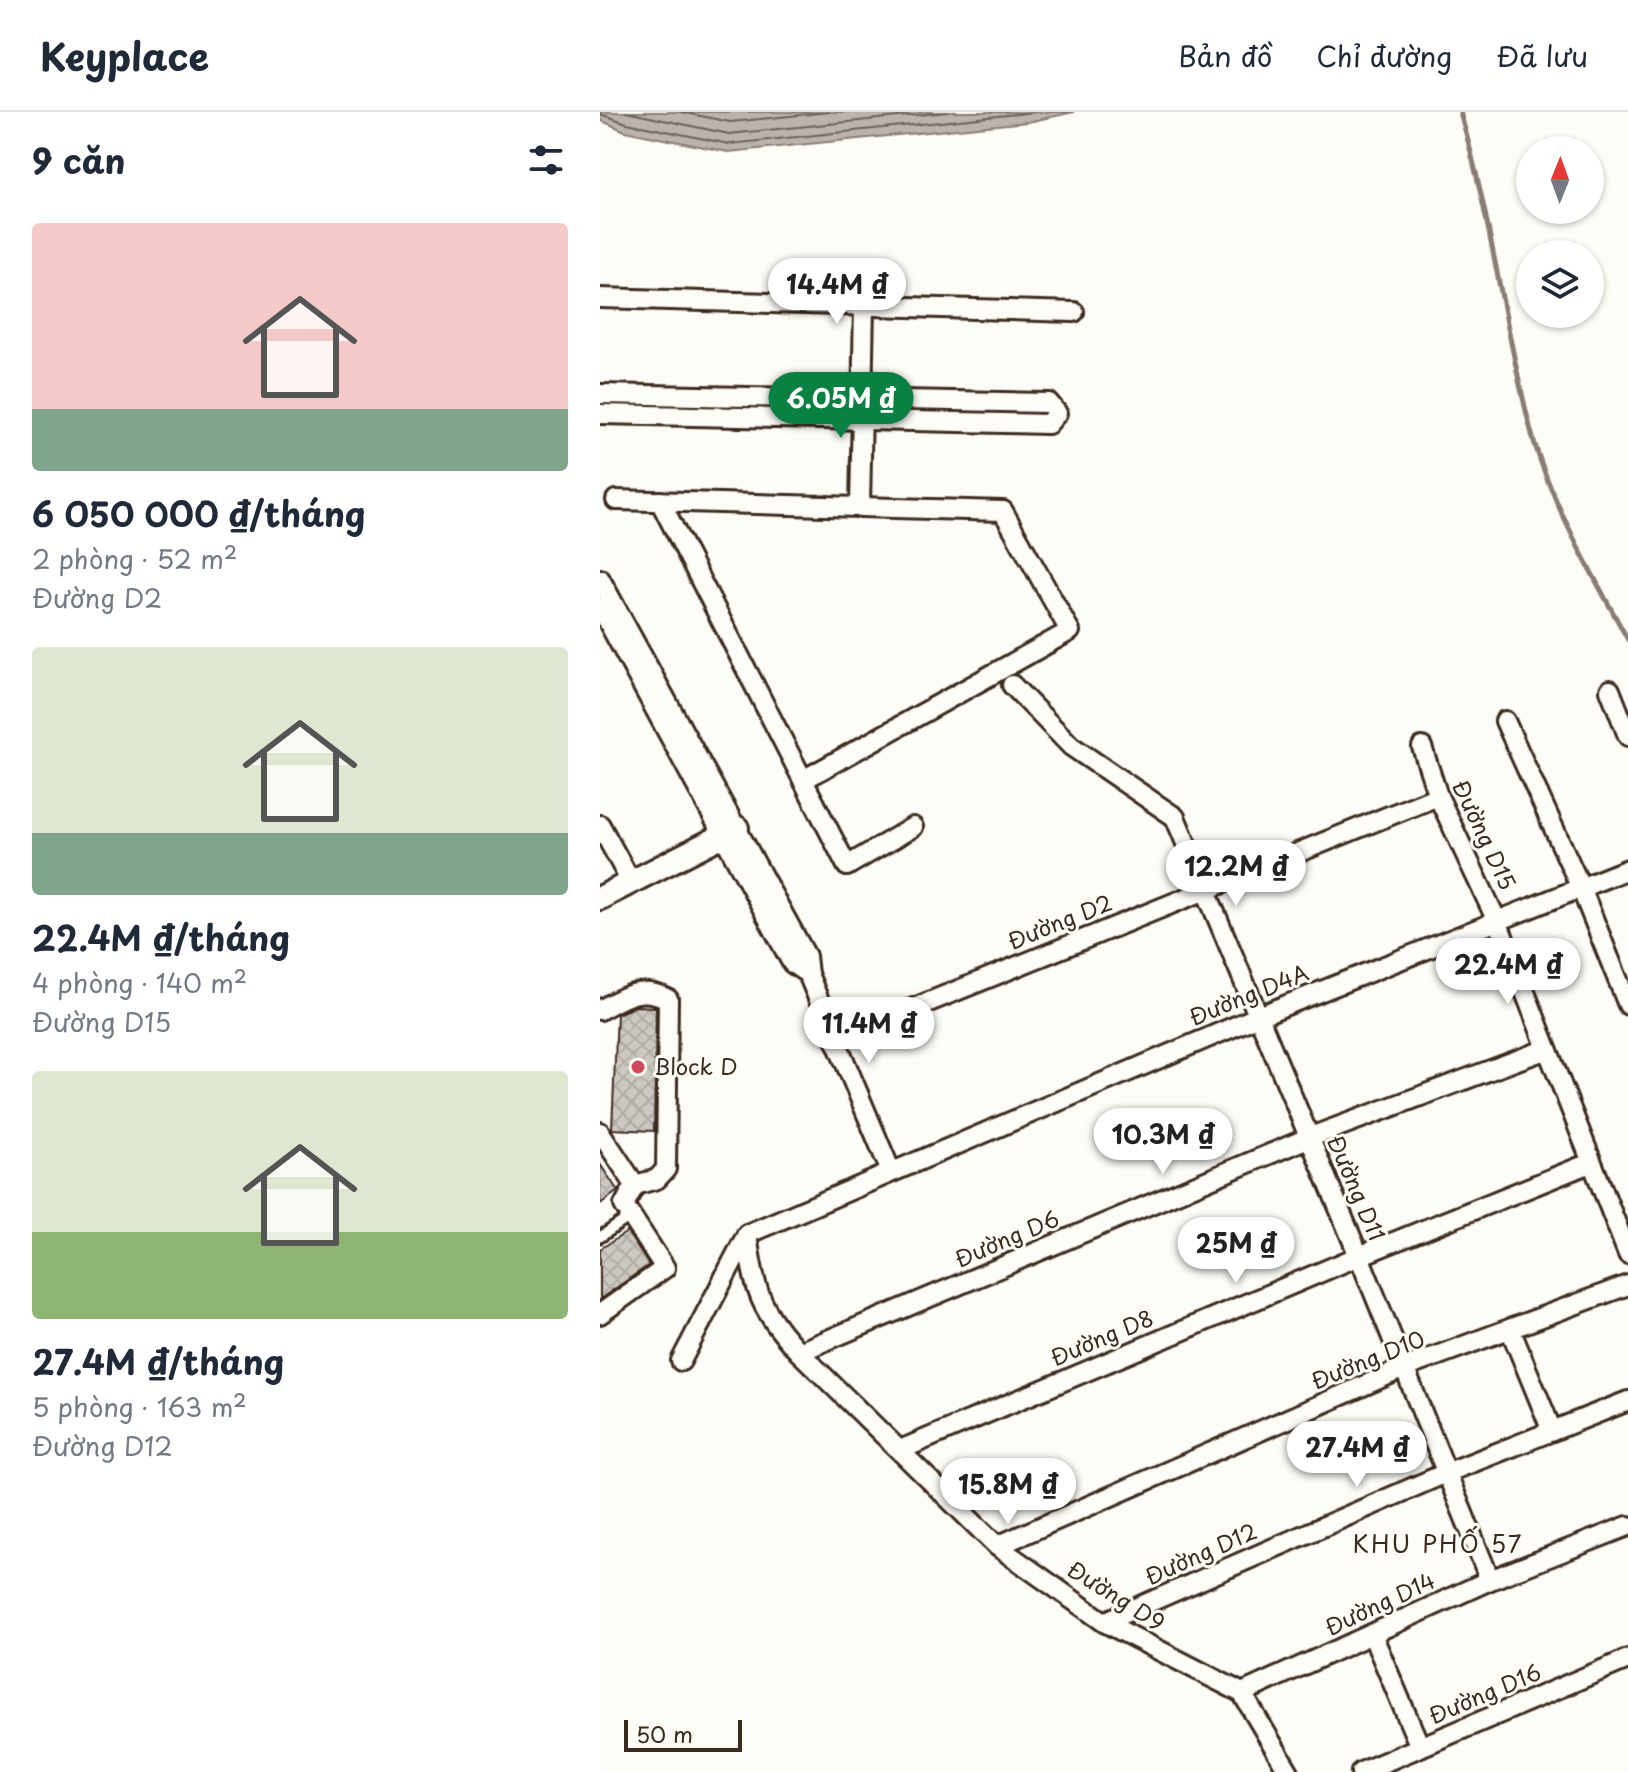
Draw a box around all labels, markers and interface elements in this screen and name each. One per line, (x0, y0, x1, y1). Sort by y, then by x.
text: Keyplace (40, 27, 209, 84)
text: Bản đồ (1178, 34, 1272, 77)
text: Chỉ đường (1316, 34, 1452, 77)
text: Đã lưu (1496, 34, 1588, 77)
text: 9 căn (32, 134, 126, 186)
north arrow (1516, 136, 1604, 224)
map controls (1516, 136, 1604, 328)
icon: filters (524, 138, 568, 182)
button: layers (1516, 240, 1604, 328)
pin: 14.4M ₫ (763, 258, 911, 326)
text: 14.4M ₫ (786, 264, 888, 303)
icon: home (228, 275, 372, 419)
pin: 6.05M ₫ (767, 372, 915, 440)
text: 6.05M ₫ (786, 378, 896, 417)
text: 6 050 000 ₫/tháng (32, 487, 366, 539)
text: 2 phòng · 52 m² (32, 539, 237, 578)
text: Đường D2 (32, 578, 162, 617)
icon: home (228, 699, 372, 843)
street label: Đường D15 (1446, 774, 1525, 895)
pin: 12.2M ₫ (1162, 840, 1310, 908)
text: 12.2M ₫ (1184, 846, 1288, 885)
street label: Đường D2 (1002, 885, 1117, 957)
text: 22.4M ₫/tháng (32, 911, 290, 963)
pin: 22.4M ₫ (1434, 938, 1582, 1006)
text: 22.4M ₫ (1454, 944, 1562, 983)
street label: Đường D4A (1184, 955, 1313, 1033)
text: 4 phòng · 140 m² (32, 963, 247, 1002)
pin: 11.4M ₫ (795, 997, 943, 1065)
text: Đường D15 (32, 1002, 171, 1041)
text: 11.4M ₫ (821, 1003, 917, 1042)
place label: Block D (654, 1049, 738, 1082)
marker: Block D (629, 1058, 647, 1076)
pin: 10.3M ₫ (1089, 1108, 1237, 1176)
text: 10.3M ₫ (1112, 1114, 1214, 1153)
icon: home (228, 1123, 372, 1267)
street label: Đường D11 (1320, 1129, 1394, 1245)
street label: Đường D6 (949, 1201, 1064, 1274)
pin: 25M ₫ (1180, 1217, 1292, 1285)
text: 25M ₫ (1196, 1223, 1276, 1262)
street label: Đường D8 (1045, 1300, 1158, 1373)
street label: Đường D10 (1306, 1321, 1429, 1396)
text: 27.4M ₫/tháng (32, 1335, 284, 1387)
text: 5 phòng · 163 m² (32, 1387, 247, 1426)
pin: 27.4M ₫ (1283, 1421, 1431, 1489)
text: Đường D12 (32, 1426, 173, 1465)
text: 27.4M ₫ (1305, 1427, 1409, 1466)
pin: 15.8M ₫ (934, 1458, 1082, 1526)
text: 15.8M ₫ (958, 1464, 1058, 1503)
street label: Đường D12 (1139, 1513, 1262, 1592)
district label: KHU PHỐ 57 (1353, 1525, 1523, 1561)
street label: Đường D9 (1062, 1552, 1172, 1638)
street label: Đường D14 (1319, 1563, 1440, 1643)
street label: Đường D16 (1423, 1654, 1546, 1731)
scale bar (624, 1716, 742, 1752)
text: 50 m (636, 1717, 693, 1750)

